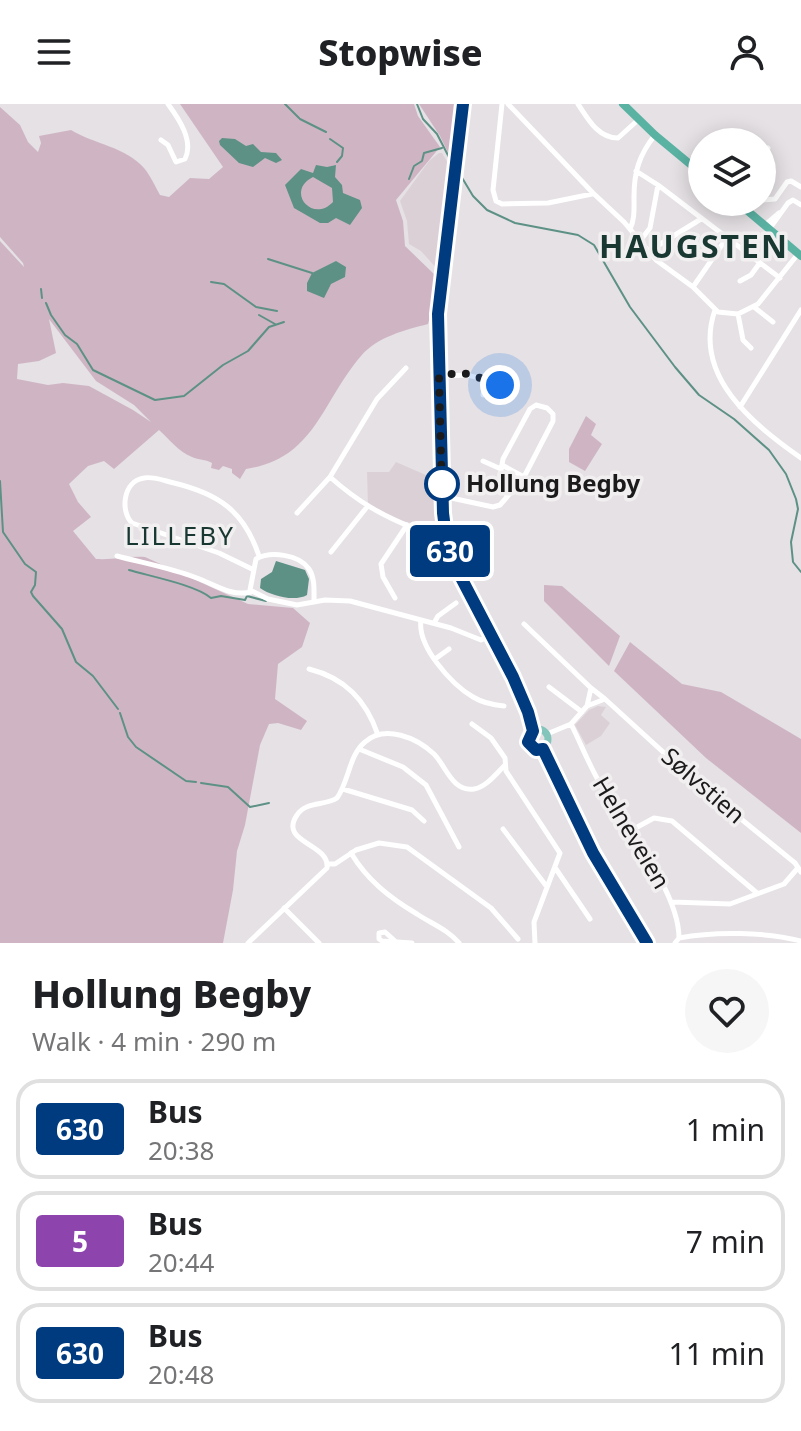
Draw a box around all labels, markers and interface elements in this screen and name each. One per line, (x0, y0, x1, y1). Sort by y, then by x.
text: Stopwise (318, 28, 483, 77)
icon: menu (32, 30, 76, 74)
icon: person (725, 30, 769, 74)
map controls (688, 128, 776, 216)
button: layers (688, 128, 776, 216)
district label: HAUGSTEN (599, 224, 789, 267)
your location (480, 365, 520, 405)
place label: Hollung Begby (466, 466, 640, 499)
marker: Hollung Begby (425, 467, 459, 501)
district label: LILLEBY (125, 517, 235, 553)
line badge: 630 (404, 525, 496, 577)
text: 630 (426, 532, 474, 570)
street label: Sølvstien (655, 739, 753, 830)
street label: Helneveien (586, 770, 679, 895)
text: Hollung Begby (32, 967, 311, 1019)
button: heart (685, 969, 769, 1053)
text: Walk · 4 min · 290 m (32, 1023, 276, 1059)
text: Bus (148, 1091, 203, 1132)
text: 1 min (686, 1109, 765, 1150)
text: 630 (56, 1110, 104, 1148)
text: 20:38 (148, 1132, 214, 1168)
text: Bus (148, 1203, 203, 1244)
text: 7 min (686, 1221, 765, 1262)
text: 5 (72, 1222, 88, 1260)
text: 20:44 (148, 1244, 214, 1280)
text: Bus (148, 1315, 203, 1356)
text: 11 min (669, 1333, 765, 1374)
text: 630 (56, 1334, 104, 1372)
text: 20:48 (148, 1356, 214, 1392)

